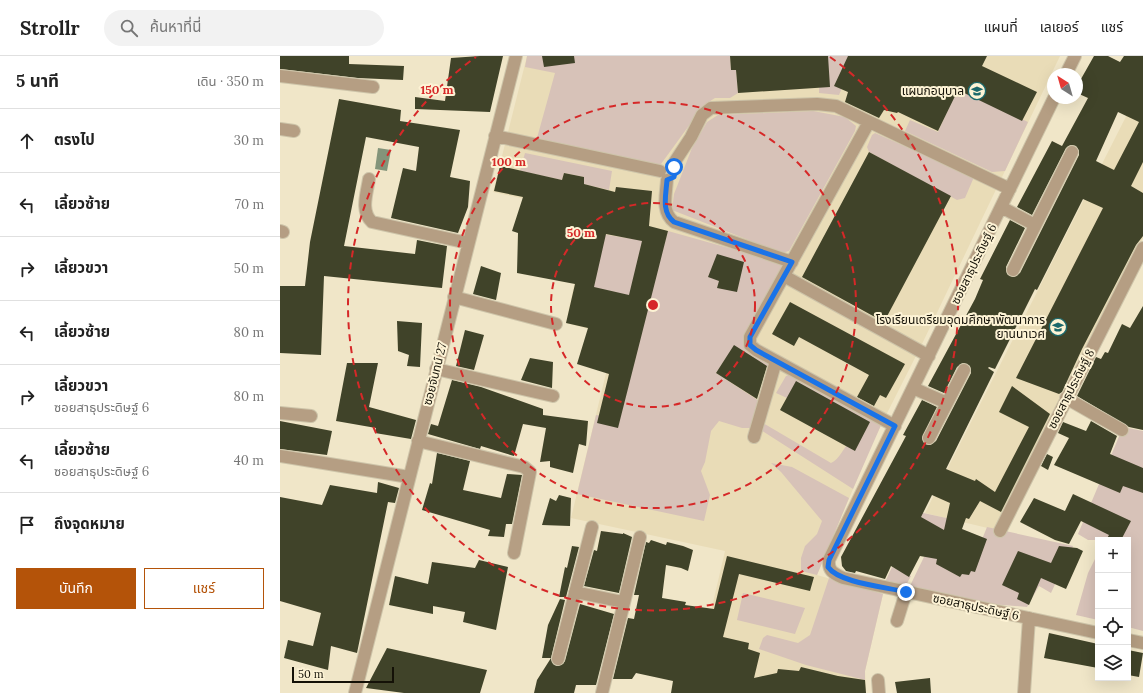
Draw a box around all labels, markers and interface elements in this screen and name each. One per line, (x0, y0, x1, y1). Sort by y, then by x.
search box (104, 10, 384, 46)
text: Strollr (20, 16, 80, 40)
icon: search (118, 17, 140, 39)
text: ค้นหาที่นี่ (150, 17, 201, 36)
text: แผนที่ (984, 18, 1018, 36)
text: เลเยอร์ (1040, 18, 1079, 36)
text: แชร์ (1101, 18, 1123, 36)
north arrow (1047, 68, 1083, 104)
text: 5 นาที (16, 70, 59, 92)
text: เดิน · 350 m (197, 73, 264, 90)
school or university icon: แผนกอนุบาล (967, 81, 987, 101)
text: 150 m (420, 82, 454, 97)
place label: แผนกอนุบาล (902, 83, 964, 98)
icon: ahead (16, 130, 38, 152)
text: ตรงไป (54, 130, 95, 149)
text: 30 m (234, 132, 264, 149)
text: 100 m (492, 154, 526, 169)
route start (665, 158, 683, 176)
icon: left (16, 194, 38, 216)
text: เลี้ยวซ้าย (54, 194, 110, 213)
text: 70 m (235, 196, 264, 213)
street label: ซอยสาธุประดิษฐ์ 6 (948, 221, 1000, 307)
text: 50 m (567, 225, 595, 240)
icon: right (16, 258, 38, 280)
text: เลี้ยวขวา (54, 258, 108, 277)
text: 50 m (234, 260, 264, 277)
centre of rings (646, 298, 660, 312)
place label: โรงเรียนเตรียมอุดมศึกษาพัฒนาการ ยานนาเวศ (876, 312, 1045, 341)
school or university icon: โรงเรียนเตรียมอุดมศึกษาพัฒนาการ ยานนาเวศ (1048, 317, 1068, 337)
icon: left (16, 322, 38, 344)
text: เลี้ยวซ้าย (54, 322, 110, 341)
text: 80 m (234, 324, 264, 341)
street label: ซอยจันทน์ 27 (419, 340, 450, 407)
street label: ซอยสาธุประดิษฐ์ 8 (1044, 346, 1097, 431)
text: เลี้ยวขวา (54, 376, 108, 395)
icon: right (16, 386, 38, 408)
text: 80 m (234, 388, 264, 405)
text: ซอยสาธุประดิษฐ์ 6 (54, 399, 149, 416)
text: เลี้ยวซ้าย (54, 440, 110, 459)
icon: left (16, 450, 38, 472)
text: 40 m (234, 452, 264, 469)
text: ซอยสาธุประดิษฐ์ 6 (54, 463, 149, 480)
icon: arrive (16, 514, 38, 536)
text: ถึงจุดหมาย (54, 514, 125, 533)
map controls (1095, 537, 1131, 681)
button: + (1095, 537, 1131, 573)
button: บันทึก (16, 568, 136, 609)
button: แชร์ (144, 568, 264, 609)
button: − (1095, 573, 1131, 609)
route end (897, 583, 915, 601)
street label: ซอยสาธุประดิษฐ์ 6 (932, 590, 1021, 623)
button: locate (1095, 609, 1131, 645)
button: layers (1095, 645, 1131, 681)
scale bar (292, 665, 394, 684)
text: 50 m (298, 667, 324, 681)

